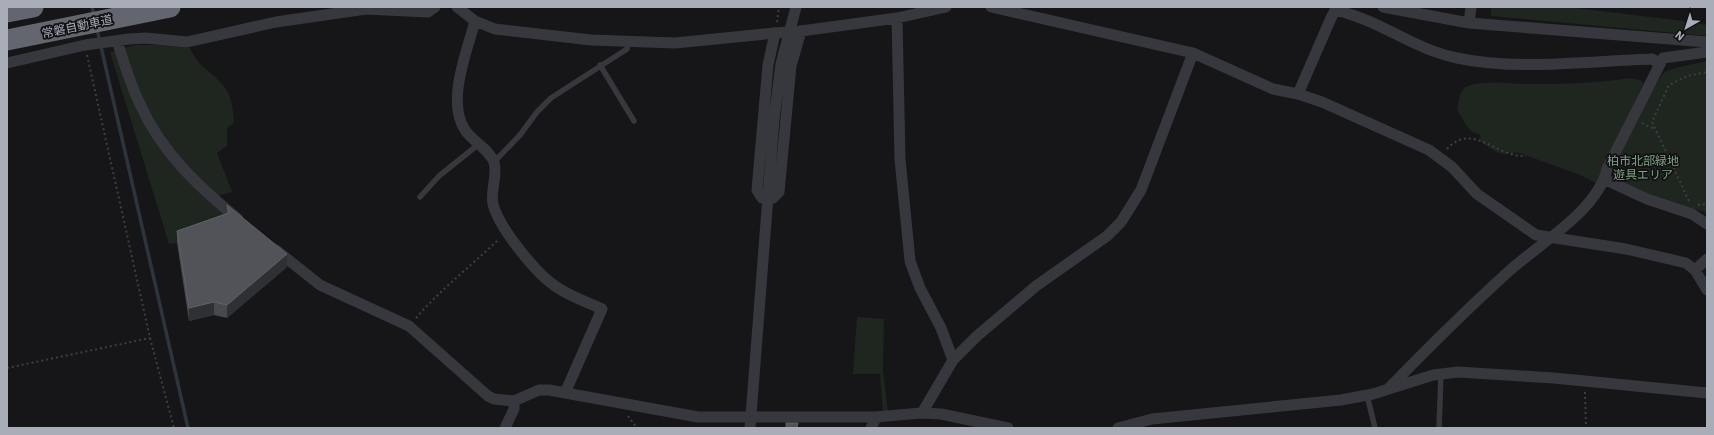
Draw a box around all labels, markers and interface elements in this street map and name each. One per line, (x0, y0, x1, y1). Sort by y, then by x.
north arrow (1666, 8, 1706, 48)
street label: 常磐自動車道 (40, 11, 114, 41)
text: N (1672, 28, 1687, 44)
park label: 柏市北部緑地 遊具エリア (1607, 153, 1679, 182)

